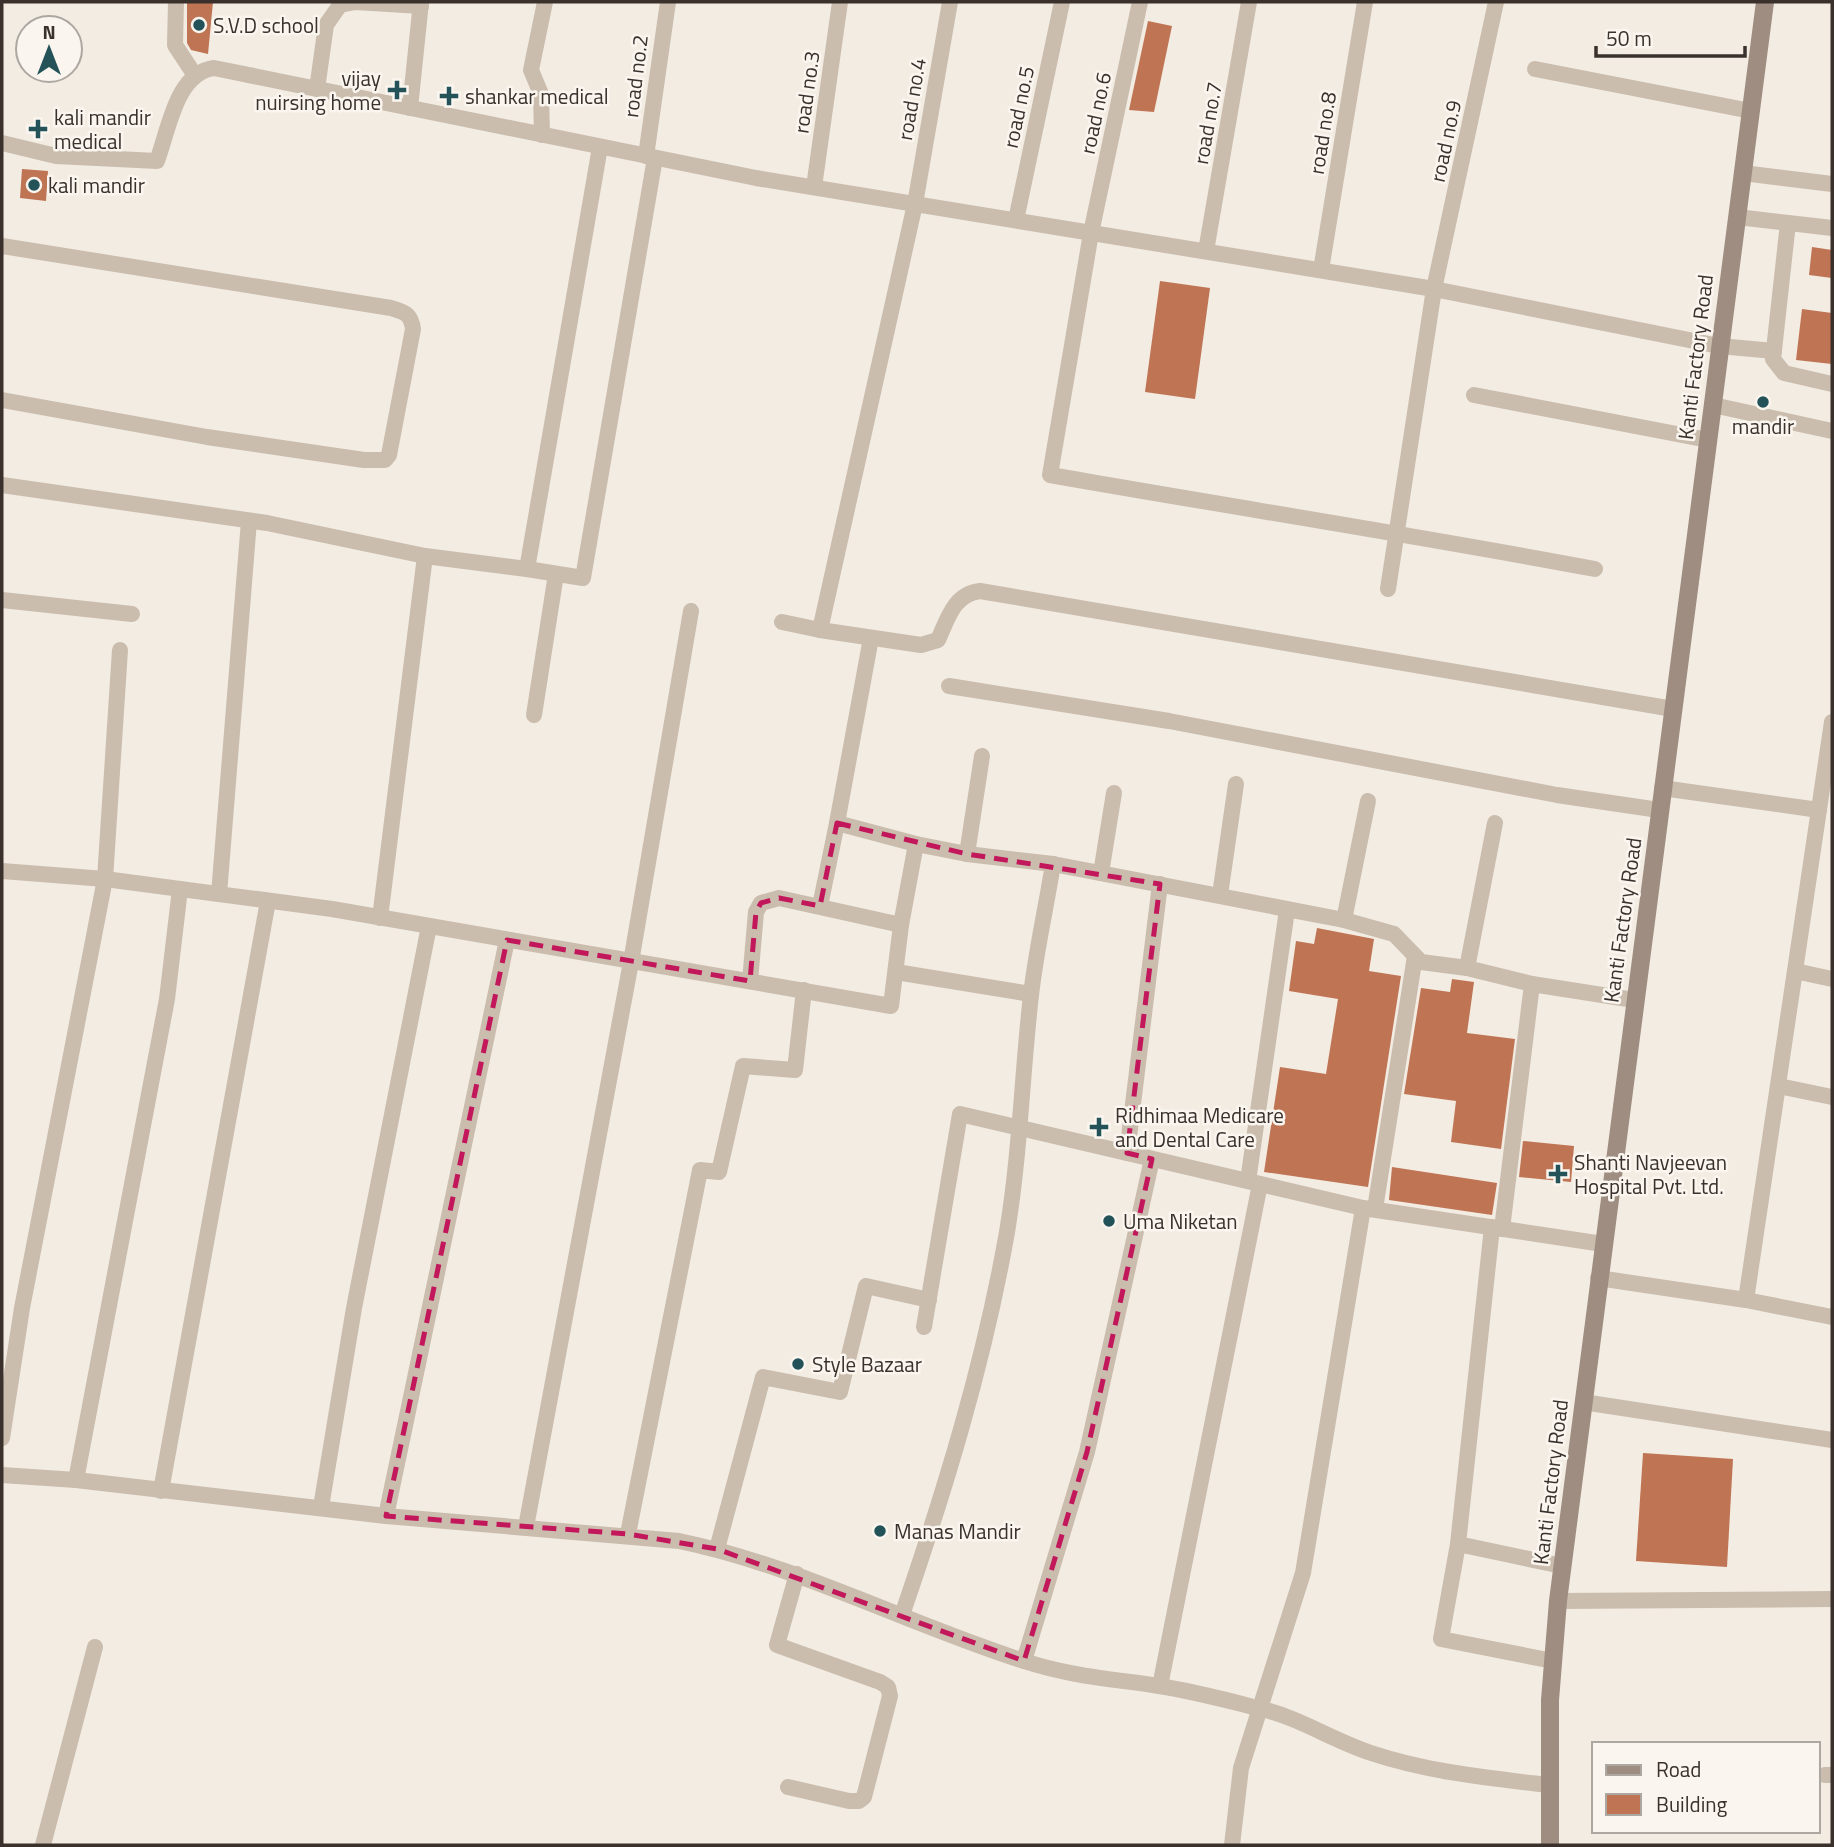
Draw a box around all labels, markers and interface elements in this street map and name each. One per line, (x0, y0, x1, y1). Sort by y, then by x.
place label: S.V.D school (213, 9, 319, 41)
north arrow (14, 14, 84, 84)
scale bar (1596, 14, 1745, 58)
text: N (42, 17, 56, 46)
marker: S.V.D school (191, 17, 207, 33)
text: 50 m (1606, 22, 1652, 54)
street label: road no.2 (614, 33, 656, 119)
street label: road no.3 (784, 49, 828, 135)
street label: road no.4 (888, 55, 934, 143)
place label: vijay nuirsing home (255, 62, 381, 118)
street label: road no.5 (994, 63, 1042, 151)
street label: road no.6 (1071, 69, 1119, 157)
street label: road no.7 (1184, 79, 1230, 167)
marker: vijay nuirsing home (387, 80, 407, 100)
place label: shankar medical (465, 80, 609, 112)
marker: shankar medical (439, 86, 459, 106)
street label: road no.8 (1300, 89, 1344, 177)
street label: road no.9 (1421, 97, 1469, 185)
place label: kali mandir medical (54, 101, 151, 157)
marker: kali mandir medical (28, 119, 48, 139)
place label: kali mandir (48, 169, 145, 201)
marker: kali mandir (26, 177, 42, 193)
street label: Kanti Factory Road (1669, 273, 1721, 441)
marker: mandir (1755, 394, 1771, 410)
place label: mandir (1732, 410, 1794, 442)
street label: Kanti Factory Road (1595, 835, 1649, 1005)
place label: Ridhimaa Medicare and Dental Care (1115, 1099, 1284, 1155)
marker: Ridhimaa Medicare and Dental Care (1089, 1117, 1109, 1137)
place label: Shanti Navjeevan Hospital Pvt. Ltd. (1574, 1146, 1727, 1202)
marker: Shanti Navjeevan Hospital Pvt. Ltd. (1548, 1164, 1568, 1184)
place label: Uma Niketan (1123, 1205, 1238, 1237)
marker: Uma Niketan (1101, 1213, 1117, 1229)
place label: Style Bazaar (812, 1348, 922, 1380)
marker: Style Bazaar (790, 1356, 806, 1372)
street label: Kanti Factory Road (1524, 1398, 1576, 1566)
place label: Manas Mandir (894, 1515, 1021, 1547)
marker: Manas Mandir (872, 1523, 888, 1539)
legend (1592, 1742, 1820, 1833)
text: Road (1656, 1753, 1701, 1785)
text: Building (1656, 1788, 1728, 1820)

